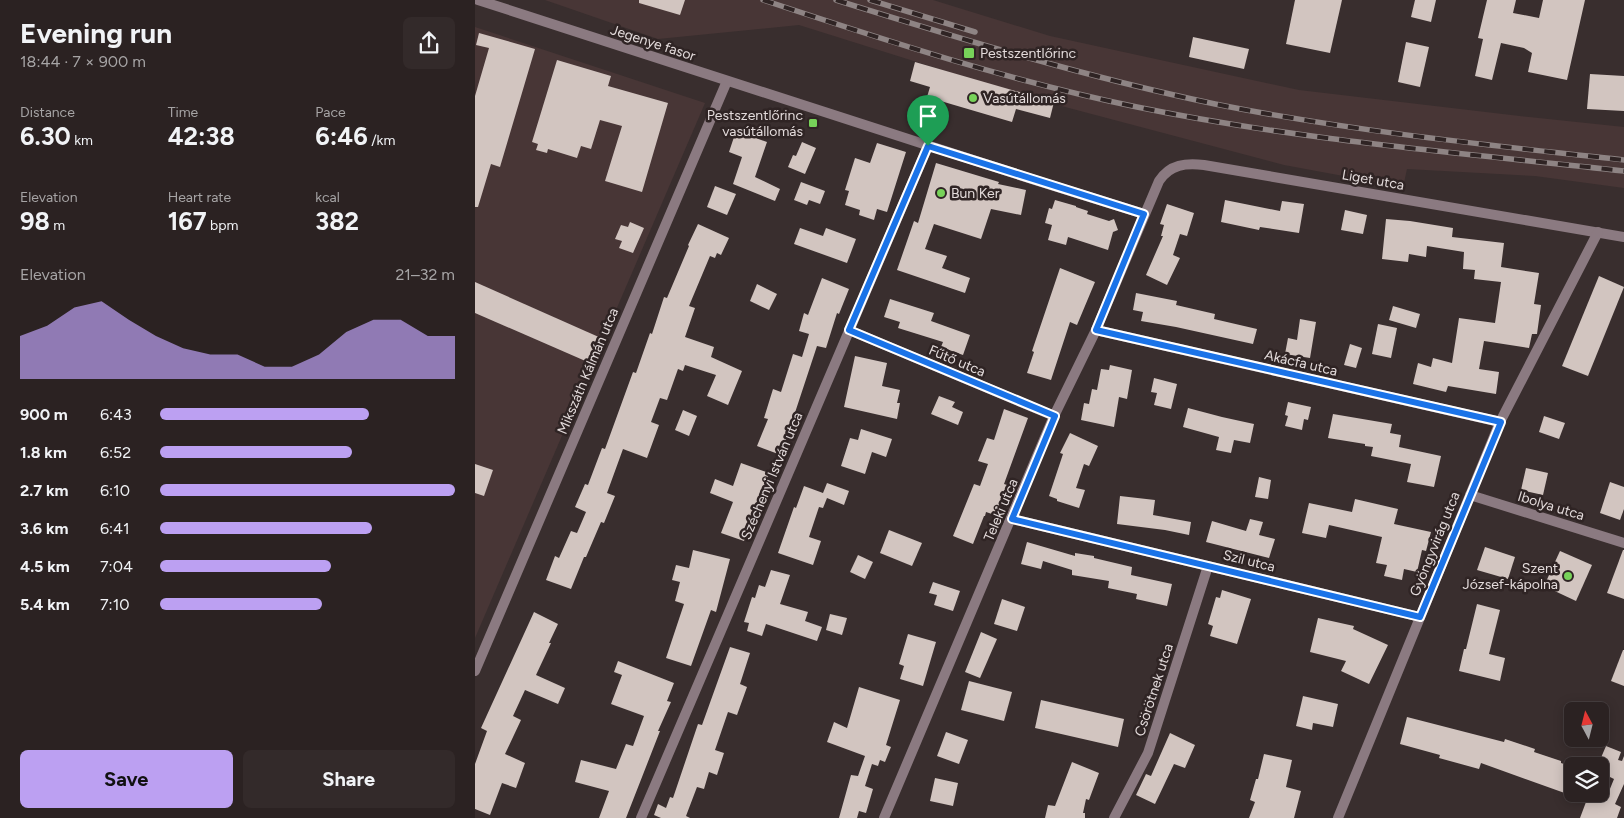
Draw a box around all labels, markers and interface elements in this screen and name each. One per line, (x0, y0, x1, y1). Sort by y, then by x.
text: Evening run (20, 16, 172, 50)
button: share (403, 17, 455, 69)
street label: Jegenye fasor (608, 21, 698, 65)
place label: Pestszentlőrinc (980, 45, 1077, 62)
marker: Pestszentlőrinc (962, 46, 976, 60)
text: 18:44 · 7 × 900 m (20, 52, 146, 71)
place label: Vasútállomás (983, 90, 1066, 107)
marker: Vasútállomás (967, 92, 979, 104)
pin (907, 95, 949, 146)
icon: arrive (914, 102, 942, 130)
text: Distance (20, 104, 75, 121)
text: Time (168, 104, 198, 121)
text: Pace (315, 104, 346, 121)
place label: Pestszentlőrinc vasútállomás (707, 107, 803, 140)
marker: Pestszentlőrinc vasútállomás (807, 117, 819, 129)
text: 6.30 (20, 121, 71, 151)
text: 42:38 (168, 121, 235, 151)
text: 6:46 (315, 121, 368, 151)
text: km (71, 132, 93, 149)
text: /km (368, 132, 395, 149)
street label: Liget utca (1341, 166, 1405, 194)
place label: Bun Ker (951, 185, 1000, 202)
marker: Bun Ker (935, 187, 947, 199)
text: Elevation (20, 189, 78, 206)
text: Heart rate (168, 189, 231, 206)
text: kcal (315, 189, 340, 206)
text: 98 (20, 206, 50, 236)
text: 167 (168, 206, 207, 236)
text: 382 (315, 206, 359, 236)
text: m (50, 217, 65, 234)
text: bpm (207, 217, 238, 234)
text: Elevation (20, 265, 86, 284)
text: 21–32 m (395, 265, 455, 284)
street label: Mikszáth Kálmán utca (554, 305, 622, 437)
street label: Fűtő utca (926, 341, 988, 381)
street label: Akácfa utca (1263, 346, 1339, 380)
text: 900 m (20, 405, 68, 424)
text: 6:43 (100, 405, 132, 424)
street label: Széchenyi István utca (737, 410, 807, 542)
text: 1.8 km (20, 443, 67, 462)
text: 6:52 (100, 443, 131, 462)
street label: Teleki utca (980, 476, 1022, 544)
text: 2.7 km (20, 481, 69, 500)
text: 6:10 (100, 481, 130, 500)
street label: Ibolya utca (1516, 488, 1586, 524)
street label: Gyöngyvirág utca (1406, 489, 1464, 599)
text: 3.6 km (20, 519, 69, 538)
text: 6:41 (100, 519, 130, 538)
street label: Szil utca (1221, 546, 1277, 576)
text: 4.5 km (20, 557, 70, 576)
text: 7:04 (100, 557, 133, 576)
place label: Szent József-kápolna (1462, 560, 1558, 593)
marker: Szent József-kápolna (1562, 570, 1574, 582)
text: 5.4 km (20, 595, 70, 614)
text: 7:10 (100, 595, 130, 614)
street label: Csörötnek utca (1131, 642, 1177, 738)
north arrow (1564, 702, 1609, 748)
map controls (1564, 702, 1609, 802)
button: Save (20, 750, 233, 808)
button: Share (243, 750, 455, 808)
button: layers (1564, 757, 1609, 802)

